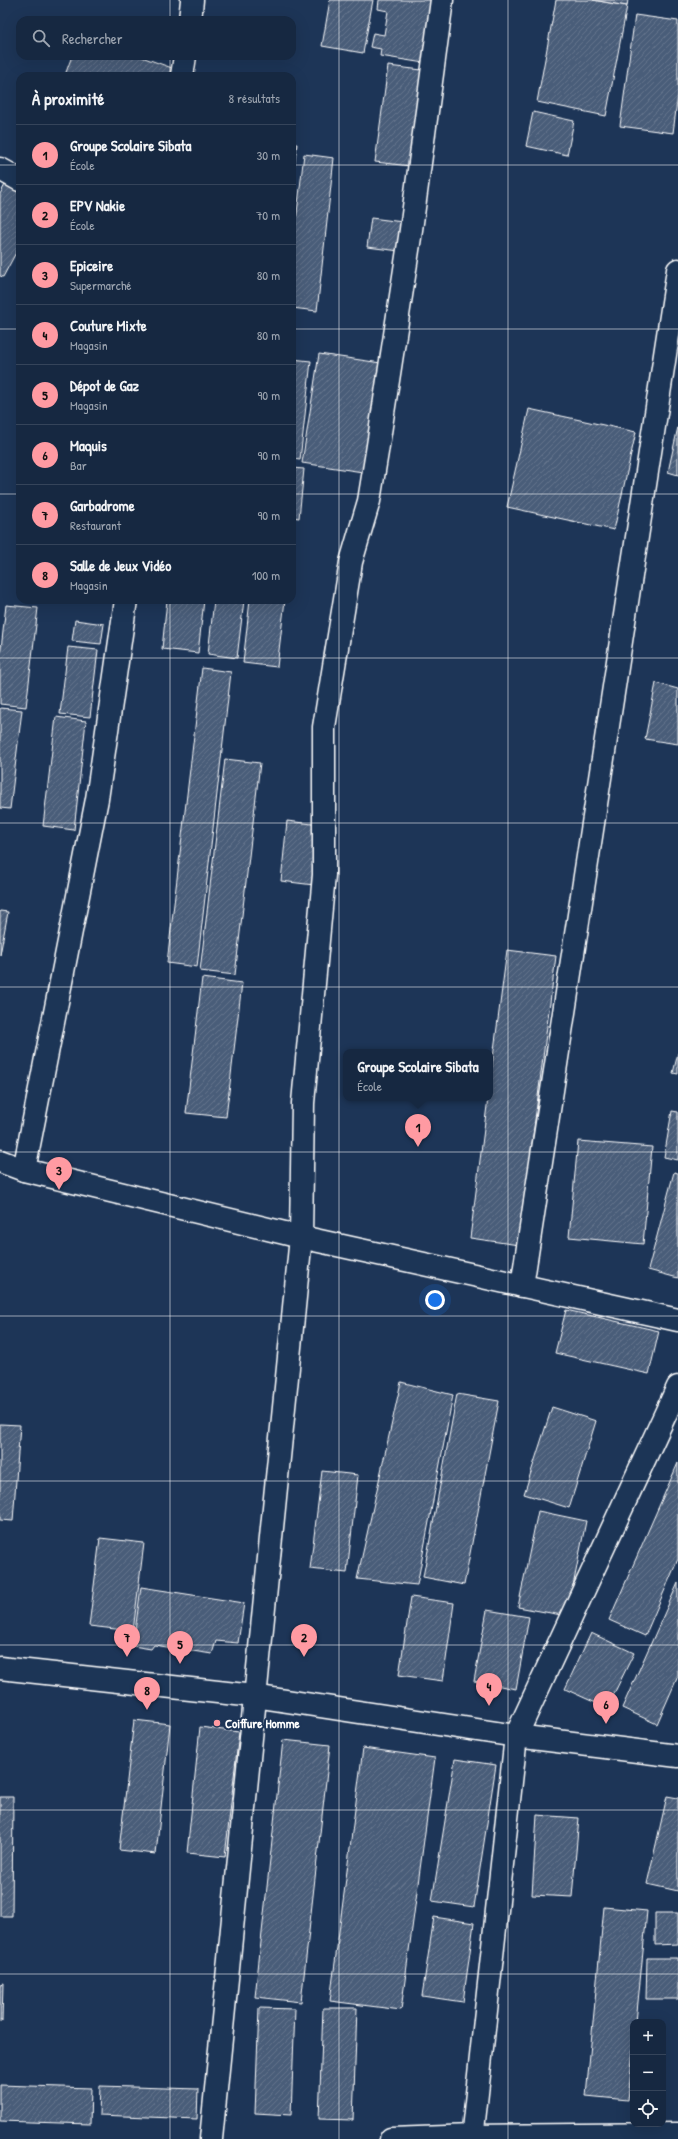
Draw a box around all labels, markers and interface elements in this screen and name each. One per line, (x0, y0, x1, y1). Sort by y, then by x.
search box (16, 16, 296, 60)
icon: search (30, 27, 52, 49)
text: Rechercher (62, 28, 123, 49)
text: À proximité (32, 87, 104, 110)
text: 8 résultats (228, 89, 280, 107)
text: Groupe Scolaire Sibata (70, 135, 191, 156)
text: 1 (43, 146, 47, 164)
text: 30 m (257, 146, 280, 164)
text: École (70, 156, 95, 174)
text: EPV Nakie (70, 195, 125, 216)
text: 2 (42, 206, 48, 224)
text: 70 m (256, 206, 280, 224)
text: École (70, 216, 95, 234)
text: Epiceire (70, 255, 113, 276)
text: 3 (42, 266, 48, 284)
text: 80 m (257, 266, 280, 284)
text: Supermarché (70, 276, 132, 294)
text: Couture Mixte (70, 315, 147, 336)
text: 4 (43, 326, 47, 344)
text: 80 m (257, 326, 280, 344)
text: Magasin (70, 336, 108, 354)
text: Dépot de Gaz (70, 375, 139, 396)
text: 5 (42, 386, 48, 404)
text: 90 m (258, 386, 280, 404)
text: Magasin (70, 396, 108, 414)
text: Maquis (70, 435, 107, 456)
text: 6 (42, 446, 48, 464)
text: 90 m (258, 446, 280, 464)
text: Bar (70, 456, 87, 474)
text: Garbadrome (70, 495, 135, 516)
text: 7 (42, 506, 48, 524)
text: 90 m (258, 506, 280, 524)
text: Restaurant (70, 516, 121, 534)
text: Salle de Jeux Vidéo (70, 555, 171, 576)
text: 8 (42, 566, 48, 584)
text: 100 m (252, 566, 280, 584)
text: Magasin (70, 576, 108, 594)
popup (343, 1049, 493, 1101)
text: Groupe Scolaire Sibata (357, 1056, 479, 1077)
text: École (357, 1077, 382, 1095)
pin: 1 (405, 1114, 431, 1147)
pin: 3 (46, 1157, 72, 1190)
your location (425, 1290, 445, 1310)
pin: 7 (114, 1624, 140, 1657)
pin: 2 (291, 1624, 317, 1657)
pin: 5 (167, 1631, 193, 1664)
pin: 4 (476, 1673, 502, 1706)
pin: 8 (134, 1677, 160, 1710)
pin: 6 (593, 1691, 619, 1724)
place label: Coiffure Homme (225, 1714, 300, 1732)
marker: Coiffure Homme (212, 1718, 222, 1728)
map controls (630, 2019, 666, 2127)
button: + (630, 2019, 666, 2055)
button: − (630, 2055, 666, 2091)
button: locate (630, 2091, 666, 2127)

